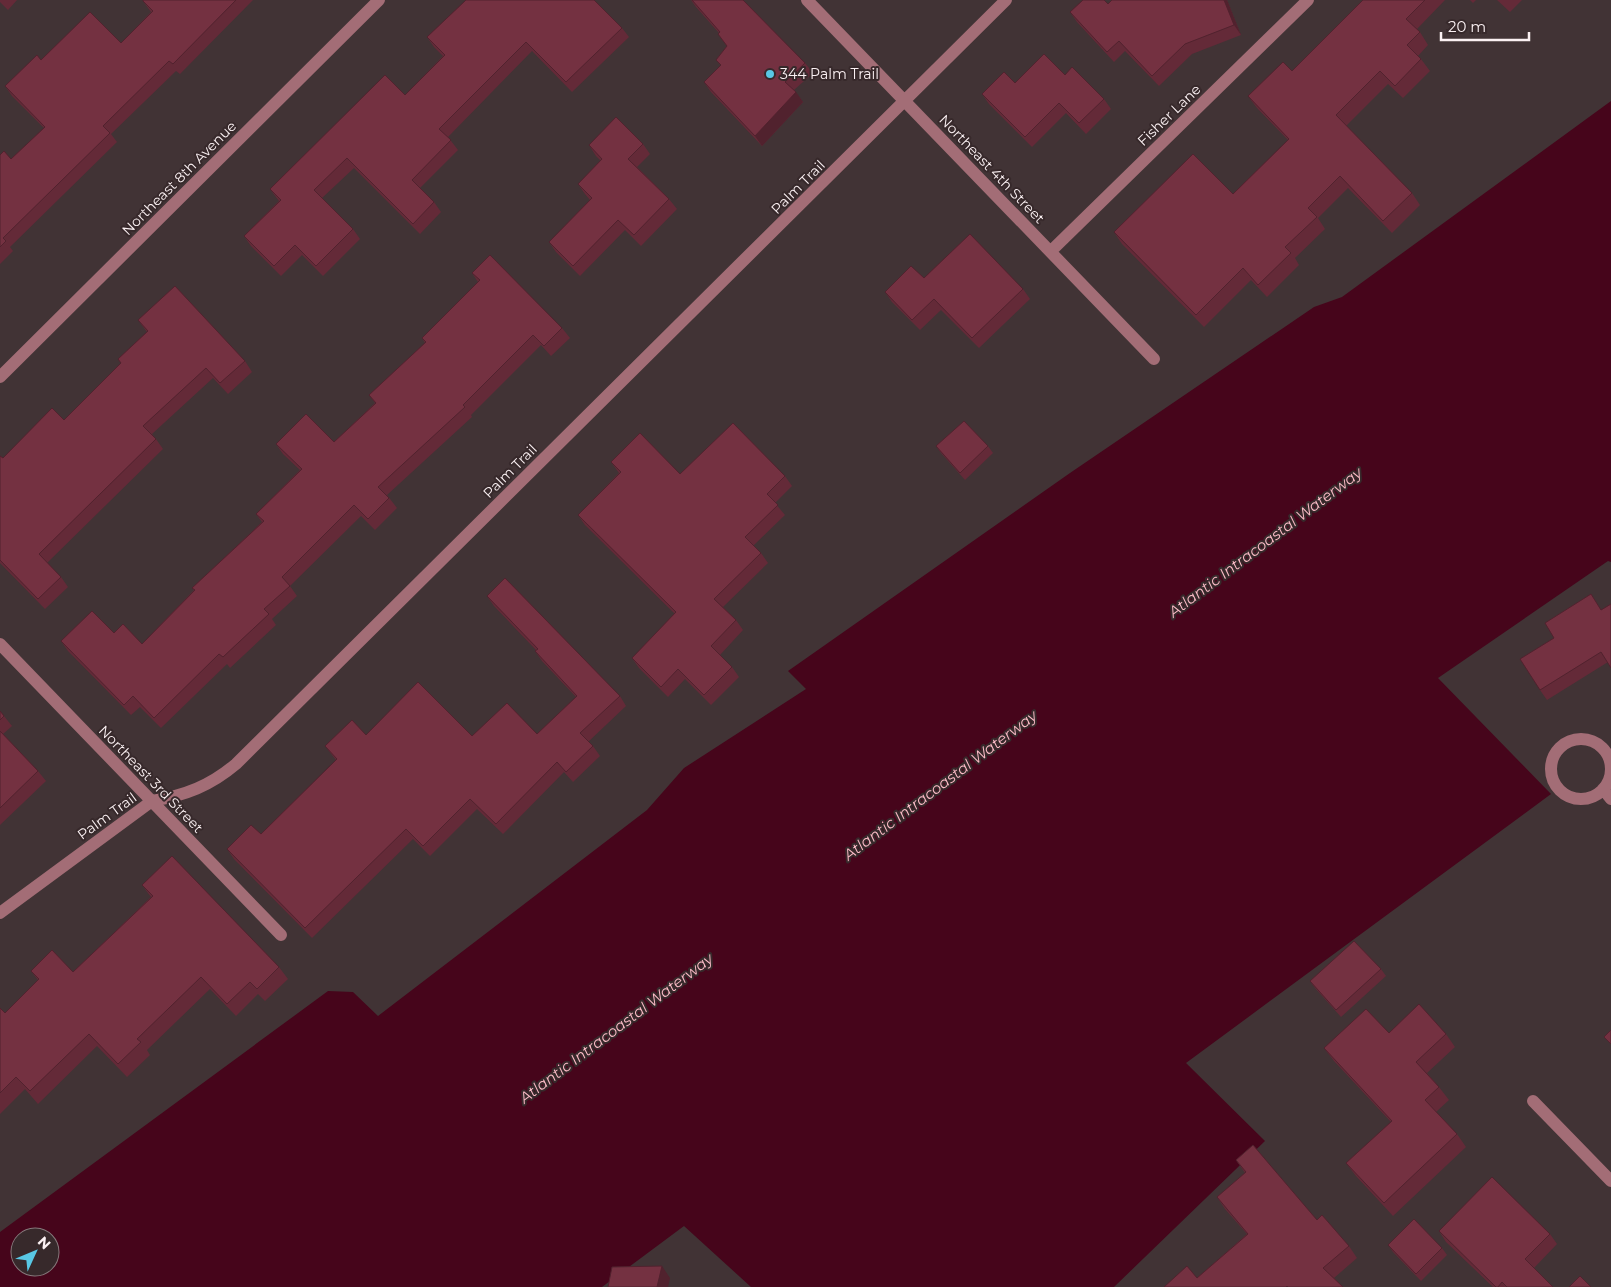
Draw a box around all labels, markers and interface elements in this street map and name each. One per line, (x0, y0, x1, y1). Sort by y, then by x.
scale bar (1441, 10, 1528, 42)
text: 20 m (1448, 17, 1486, 36)
place label: 344 Palm Trail (780, 65, 879, 83)
marker: 344 Palm Trail (764, 68, 776, 80)
street label: Fisher Lane (1134, 80, 1204, 150)
street label: Northeast 4th Street (935, 111, 1049, 227)
street label: Northeast 8th Avenue (118, 117, 240, 239)
street label: Palm Trail (767, 156, 829, 218)
street label: Palm Trail (479, 440, 541, 502)
water label: Atlantic Intracoastal Waterway (1164, 462, 1366, 622)
water label: Atlantic Intracoastal Waterway (839, 705, 1041, 865)
street label: Northeast 3rd Street (95, 721, 207, 837)
street label: Palm Trail (74, 788, 140, 844)
water label: Atlantic Intracoastal Waterway (515, 948, 717, 1108)
north arrow (10, 1227, 60, 1277)
text: N (34, 1233, 55, 1253)

